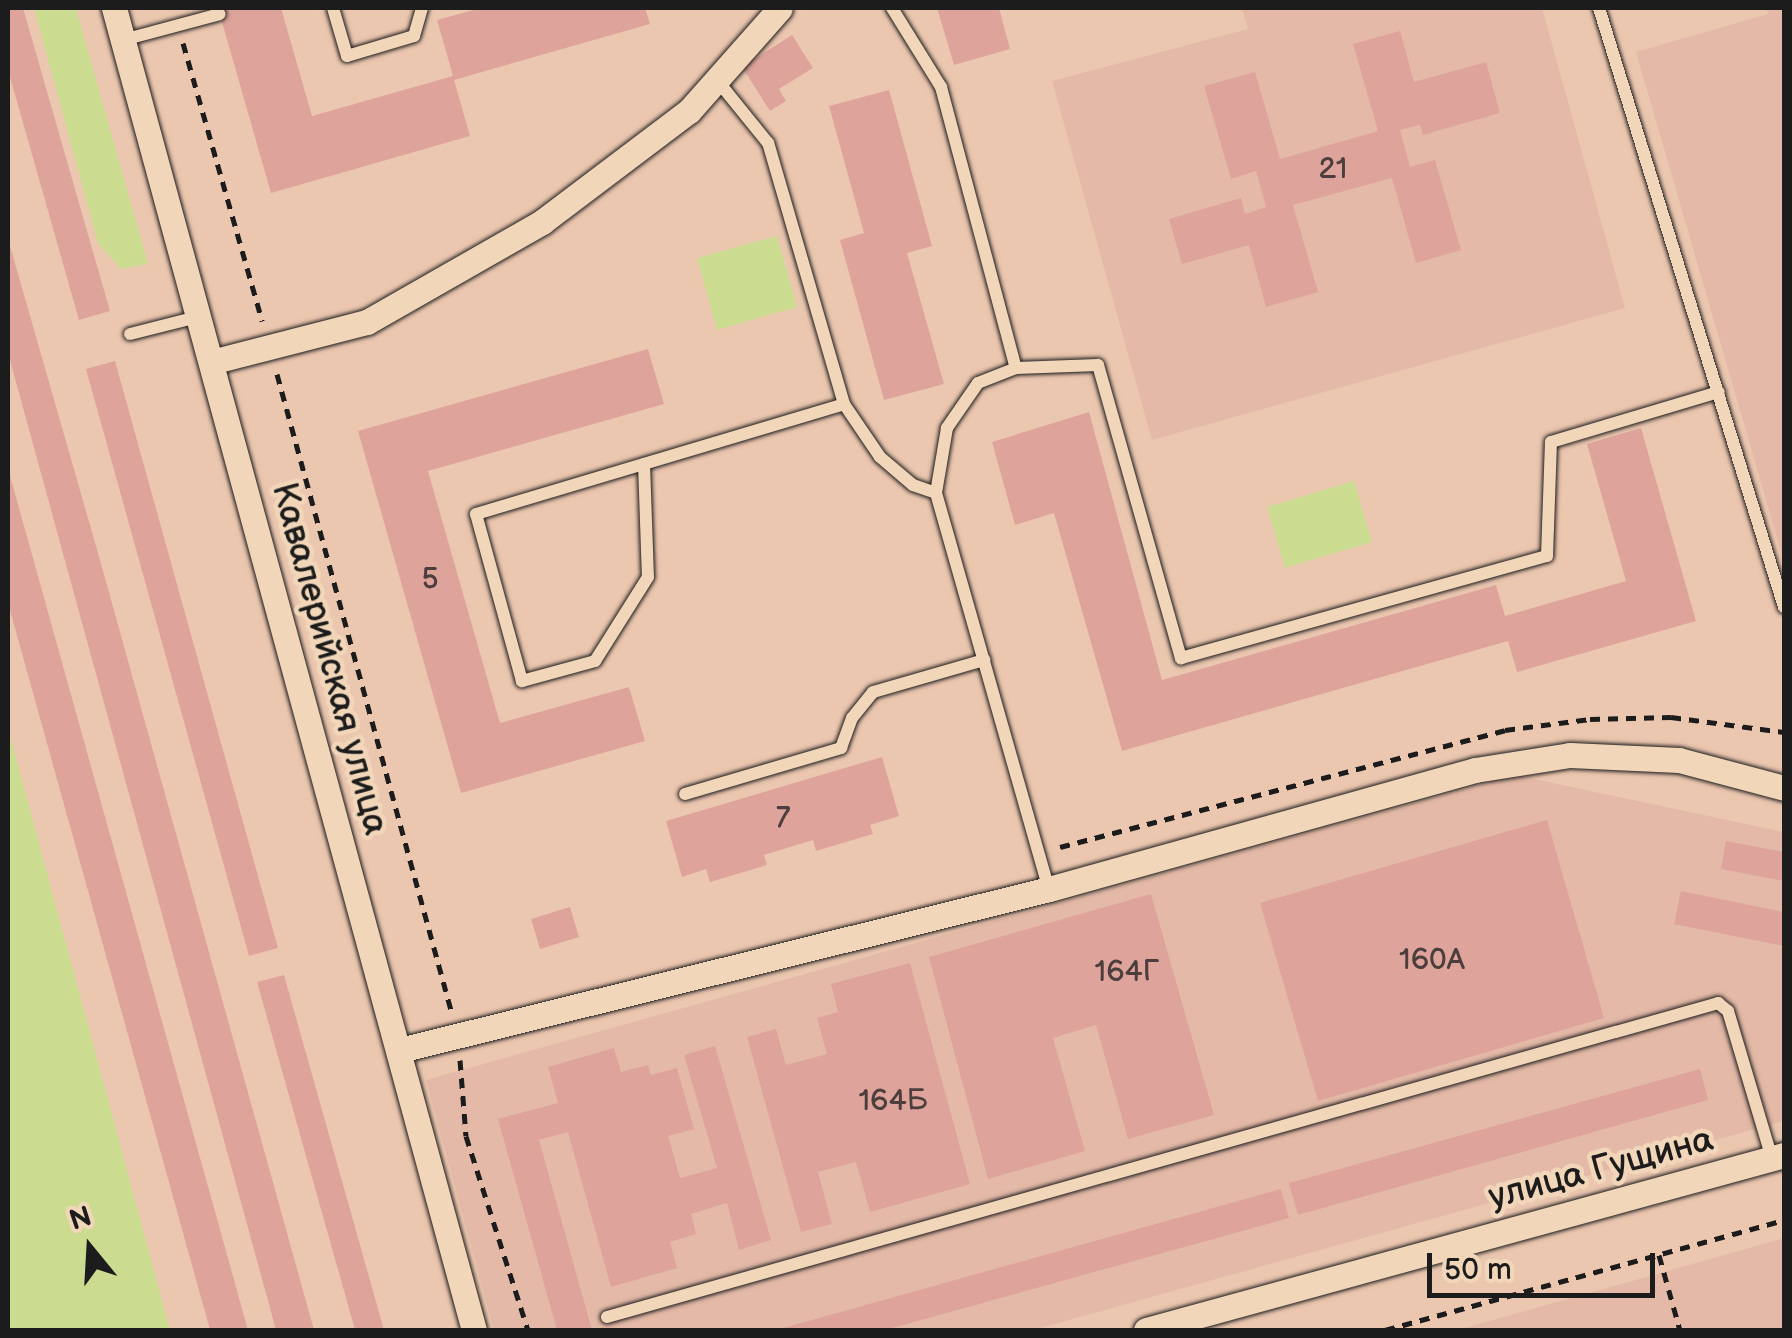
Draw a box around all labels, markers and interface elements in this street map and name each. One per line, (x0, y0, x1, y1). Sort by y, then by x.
house number: 21 (1319, 151, 1347, 187)
street label: Кавалерийская улица (262, 478, 396, 840)
house number: 5 (421, 561, 439, 597)
house number: 7 (776, 800, 790, 836)
house number: 160А (1399, 942, 1465, 978)
house number: 164Г (1095, 954, 1159, 990)
house number: 164Б (858, 1083, 928, 1119)
street label: улица Гущина (1484, 1119, 1718, 1219)
north arrow (40, 1198, 140, 1298)
text: N (65, 1200, 96, 1238)
scale bar (1432, 1233, 1660, 1295)
text: 50 m (1444, 1252, 1512, 1288)

